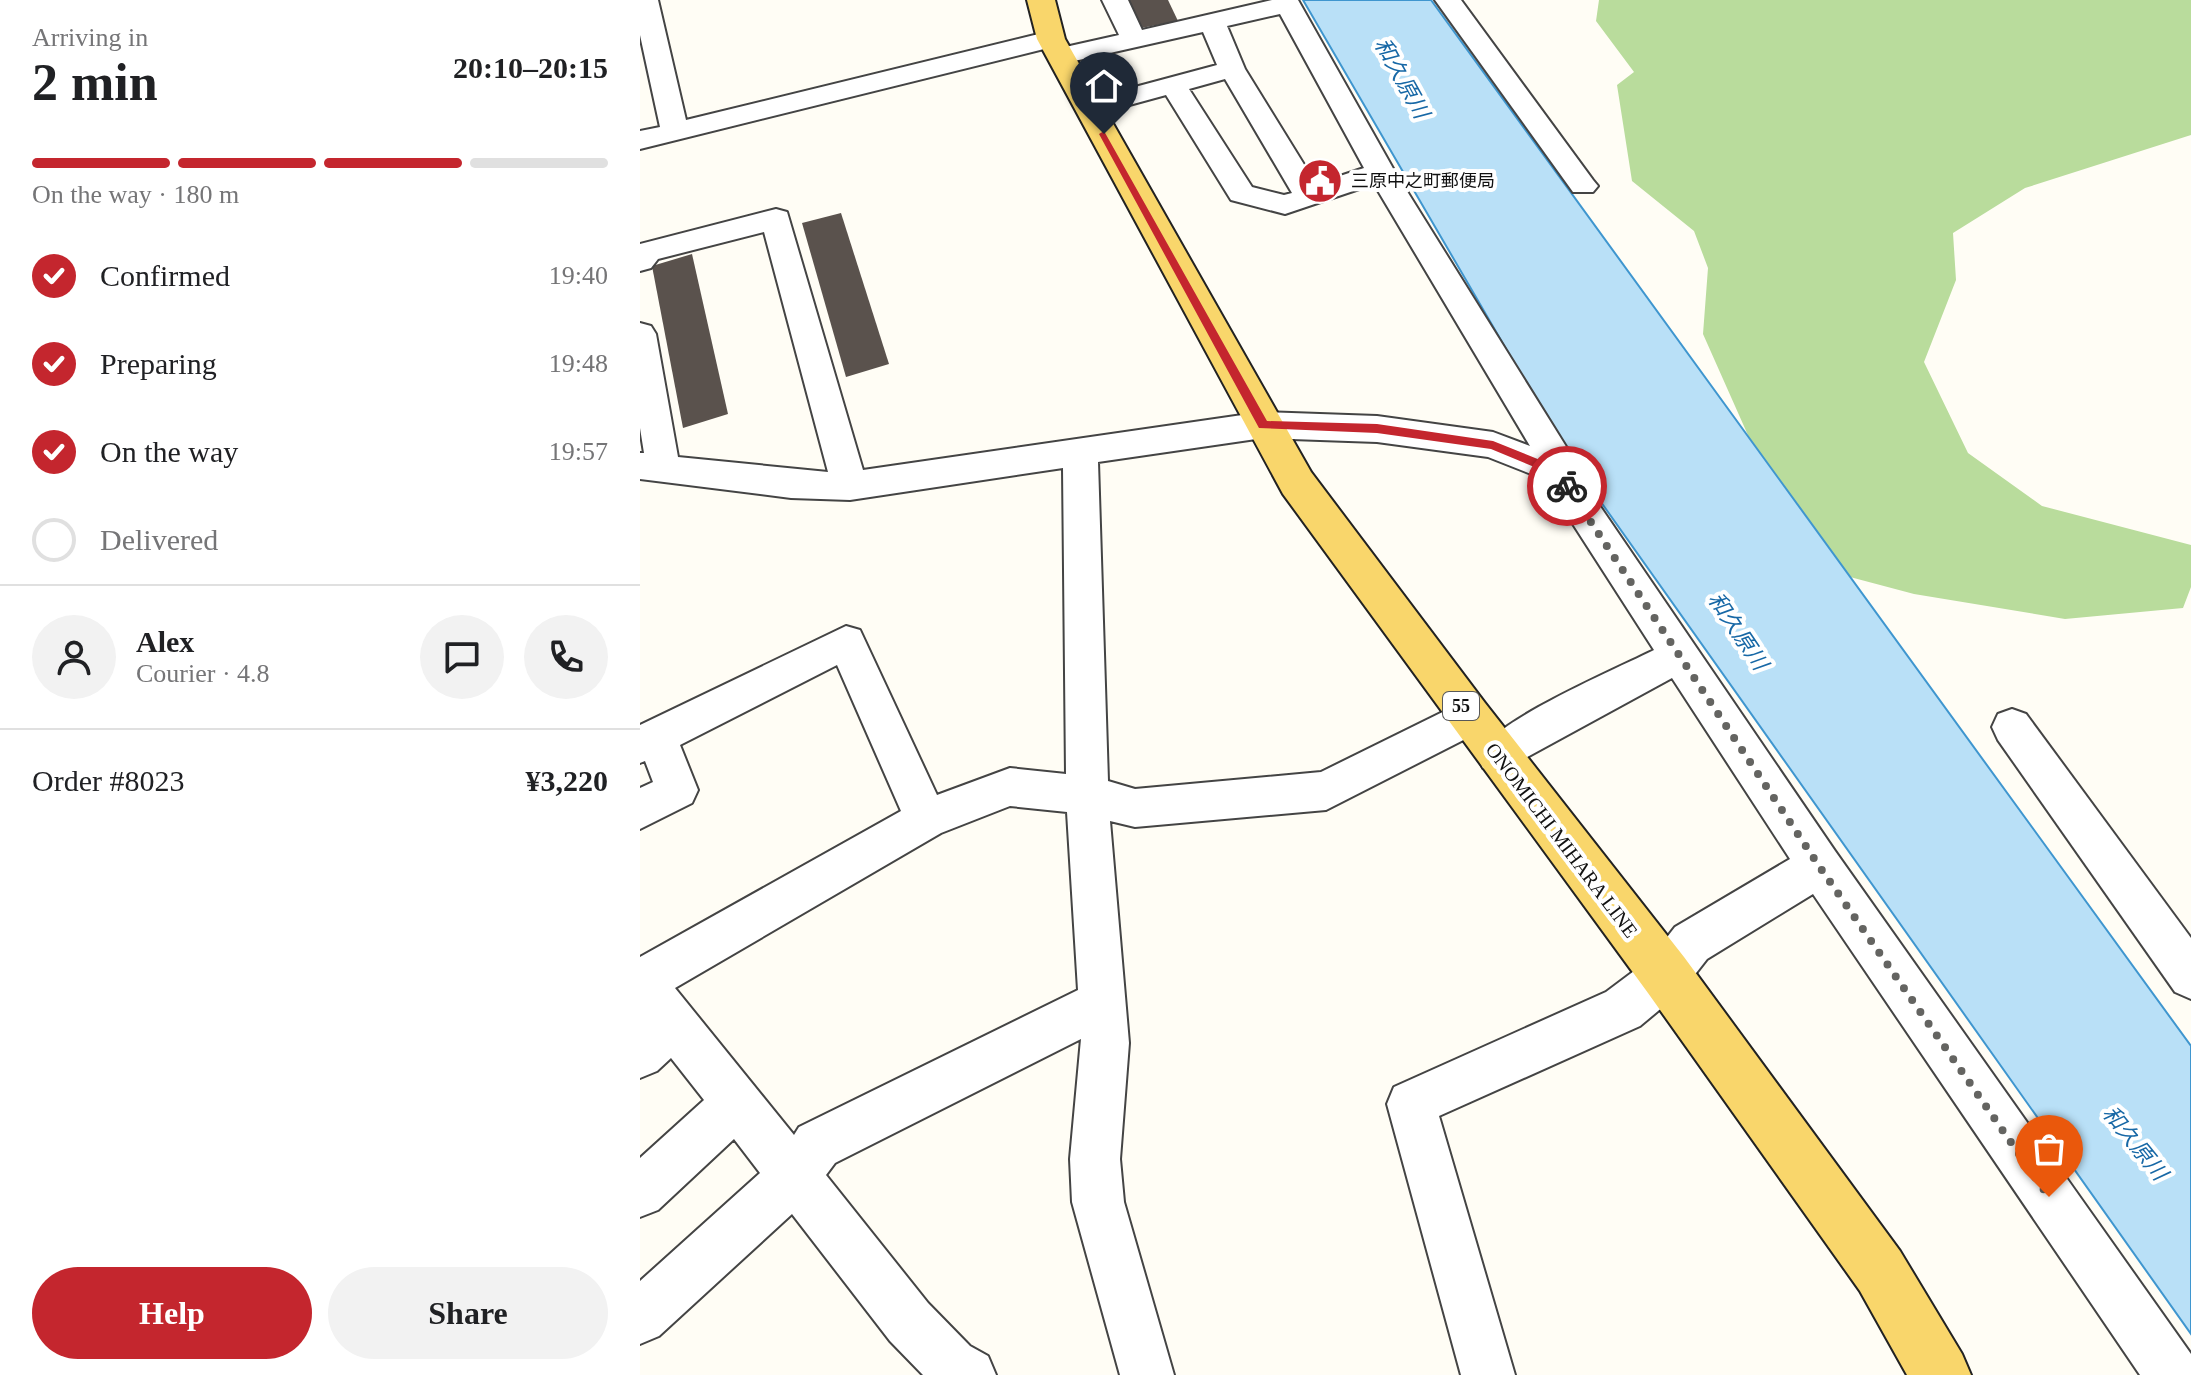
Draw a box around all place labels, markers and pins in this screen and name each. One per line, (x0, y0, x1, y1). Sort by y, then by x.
pin (1070, 52, 1138, 134)
public building icon: 三原中之町郵便局 (1296, 157, 1344, 205)
place label: 三原中之町郵便局 (1351, 171, 1495, 191)
pin (2015, 1115, 2083, 1197)

